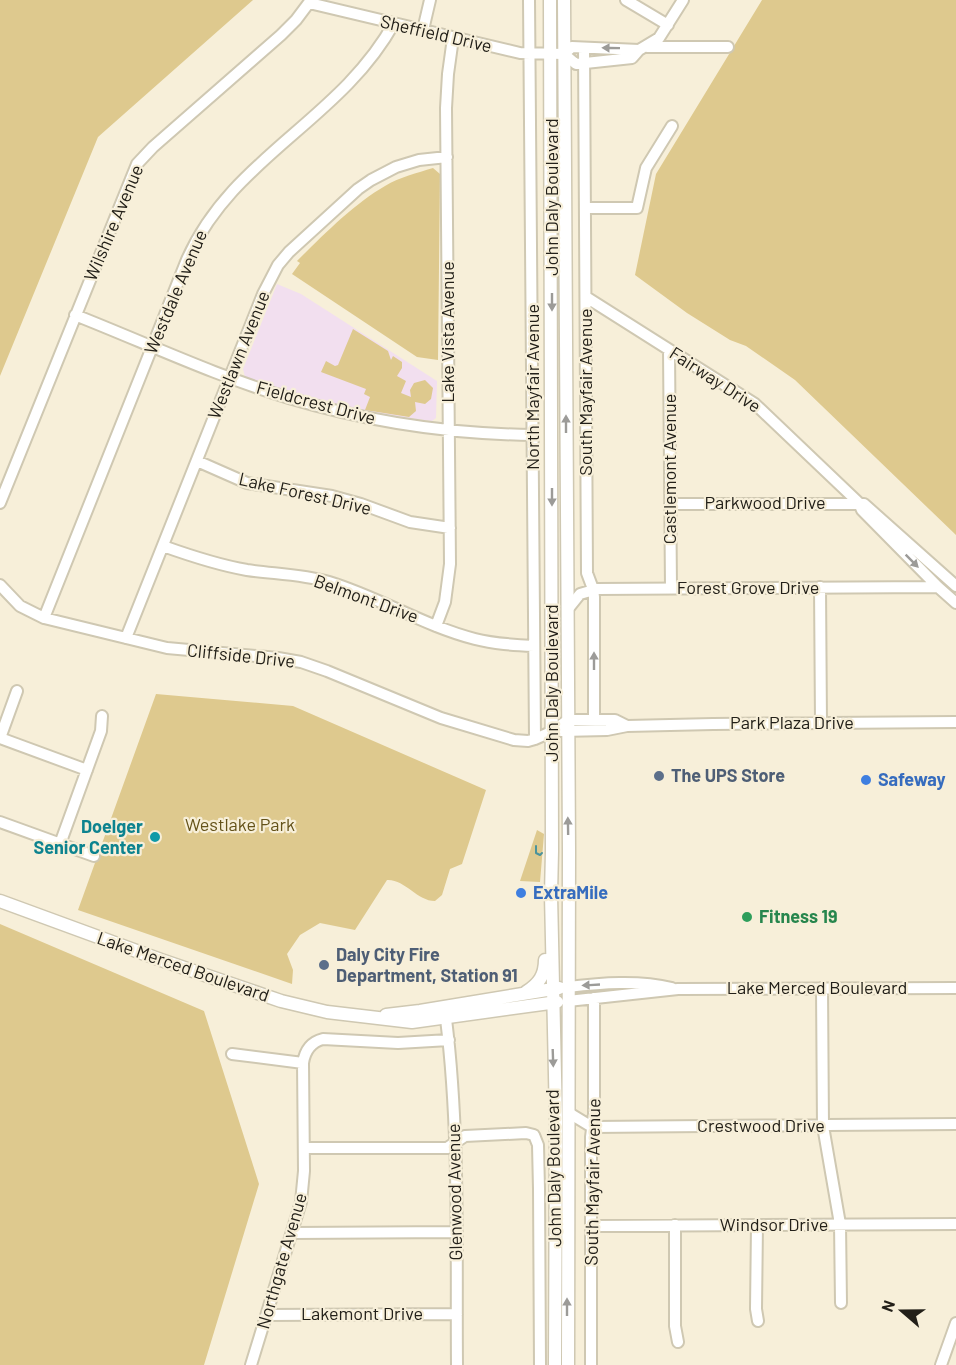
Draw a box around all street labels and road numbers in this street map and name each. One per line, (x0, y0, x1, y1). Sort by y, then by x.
street label: Sheffield Drive (378, 10, 494, 57)
street label: John Daly Boulevard (540, 118, 562, 276)
street label: Wilshire Avenue (79, 161, 147, 284)
street label: Westdale Avenue (139, 226, 211, 357)
street label: Lake Vista Avenue (436, 261, 458, 403)
street label: Westlawn Avenue (202, 287, 274, 422)
street label: North Mayfair Avenue (521, 304, 543, 470)
street label: South Mayfair Avenue (574, 308, 596, 476)
street label: Fairway Drive (666, 342, 765, 417)
street label: Fieldcrest Drive (254, 376, 378, 429)
street label: Castlemont Avenue (658, 394, 680, 544)
street label: Lake Forest Drive (237, 467, 374, 519)
street label: Parkwood Drive (704, 491, 826, 513)
street label: Belmont Drive (311, 569, 422, 627)
street label: Forest Grove Drive (677, 576, 819, 598)
street label: John Daly Boulevard (540, 604, 562, 762)
street label: Cliffside Drive (186, 638, 296, 672)
street label: Park Plaza Drive (730, 711, 854, 733)
street label: Lake Merced Boulevard (94, 926, 272, 1006)
street label: Lake Merced Boulevard (727, 976, 907, 998)
street label: John Daly Boulevard (541, 1089, 565, 1247)
street label: South Mayfair Avenue (580, 1098, 604, 1266)
street label: Crestwood Drive (697, 1114, 825, 1136)
street label: Glenwood Avenue (442, 1123, 466, 1261)
street label: Northgate Avenue (251, 1190, 311, 1331)
street label: Windsor Drive (720, 1213, 828, 1235)
street label: Lakemont Drive (301, 1302, 423, 1324)

